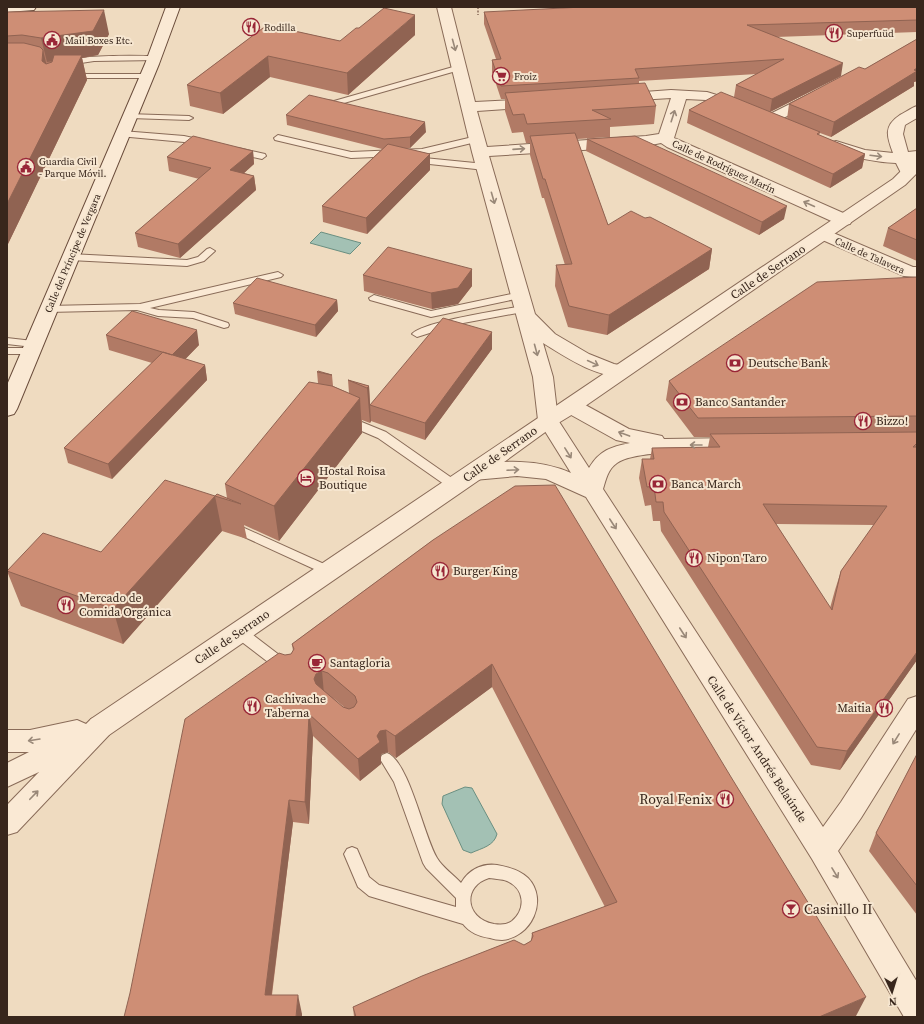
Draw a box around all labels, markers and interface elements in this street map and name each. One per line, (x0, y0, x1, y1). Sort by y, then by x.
restaurant icon: Rodilla (241, 17, 261, 37)
place label: Rodilla (264, 21, 296, 34)
restaurant icon: Superfuüd (824, 23, 844, 43)
place label: Superfuüd (847, 27, 894, 40)
public building icon: Mail Boxes Etc. (42, 30, 62, 50)
place label: Mail Boxes Etc. (65, 34, 133, 47)
one-way arrow (450, 38, 458, 51)
supermarket icon: Froiz (491, 66, 511, 86)
place label: Froiz (514, 70, 537, 83)
one-way arrow (670, 109, 677, 122)
street label: Calle de Rodríguez Marín (670, 137, 778, 196)
one-way arrow (512, 146, 525, 153)
one-way arrow (869, 152, 882, 160)
place label: Guardia Civil - Parque Móvil. (39, 155, 107, 180)
public building icon: Guardia Civil - Parque Móvil. (16, 157, 36, 177)
street label: Calle del Príncipe de Vergara (41, 191, 104, 315)
one-way arrow (490, 191, 497, 204)
one-way arrow (803, 200, 815, 207)
street label: Calle de Talavera (833, 234, 908, 277)
street label: Calle de Serrano (727, 241, 809, 303)
one-way arrow (533, 343, 540, 356)
bank icon: Deutsche Bank (725, 353, 745, 373)
place label: Deutsche Bank (748, 355, 828, 371)
one-way arrow (586, 360, 598, 367)
bank icon: Banco Santander (672, 392, 692, 412)
place label: Banco Santander (695, 394, 786, 410)
restaurant icon: Bizzo! (853, 411, 873, 431)
place label: Bizzo! (876, 413, 908, 429)
street label: Calle de Serrano (460, 422, 541, 486)
one-way arrow (617, 430, 630, 437)
one-way arrow (690, 441, 703, 449)
one-way arrow (565, 447, 573, 459)
place label: Hostal Roisa Boutique (319, 463, 386, 493)
one-way arrow (506, 466, 519, 473)
hotel icon: Hostal Roisa Boutique (296, 468, 316, 488)
bank icon: Banca March (648, 474, 668, 494)
place label: Banca March (671, 476, 741, 492)
one-way arrow (610, 518, 618, 530)
restaurant icon: Nipon Taro (684, 548, 704, 568)
place label: Nipon Taro (707, 550, 767, 566)
restaurant icon: Burger King (430, 561, 450, 581)
place label: Burger King (453, 563, 517, 579)
place label: Mercado de Comida Orgánica (79, 590, 172, 620)
restaurant icon: Mercado de Comida Orgánica (56, 595, 76, 615)
street label: Calle de Serrano (191, 606, 273, 668)
one-way arrow (680, 627, 688, 639)
cafe icon: Santagloria (307, 653, 327, 673)
place label: Santagloria (330, 655, 391, 671)
street label: Calle de Víctor Andrés Belaúnde (703, 672, 811, 826)
place label: Cachivache Taberna (265, 691, 326, 721)
restaurant icon: Cachivache Taberna (242, 696, 262, 716)
restaurant icon: Maitia (874, 698, 894, 718)
place label: Maitia (837, 700, 872, 716)
one-way arrow (892, 733, 900, 744)
one-way arrow (28, 736, 41, 744)
place label: Royal Fenix (639, 789, 713, 809)
restaurant icon: Royal Fenix (715, 789, 735, 809)
one-way arrow (29, 790, 39, 800)
one-way arrow (832, 867, 840, 879)
bar icon: Casinillo II (781, 899, 801, 919)
place label: Casinillo II (804, 899, 873, 919)
north arrow (872, 972, 912, 1012)
text: N (888, 994, 897, 1009)

